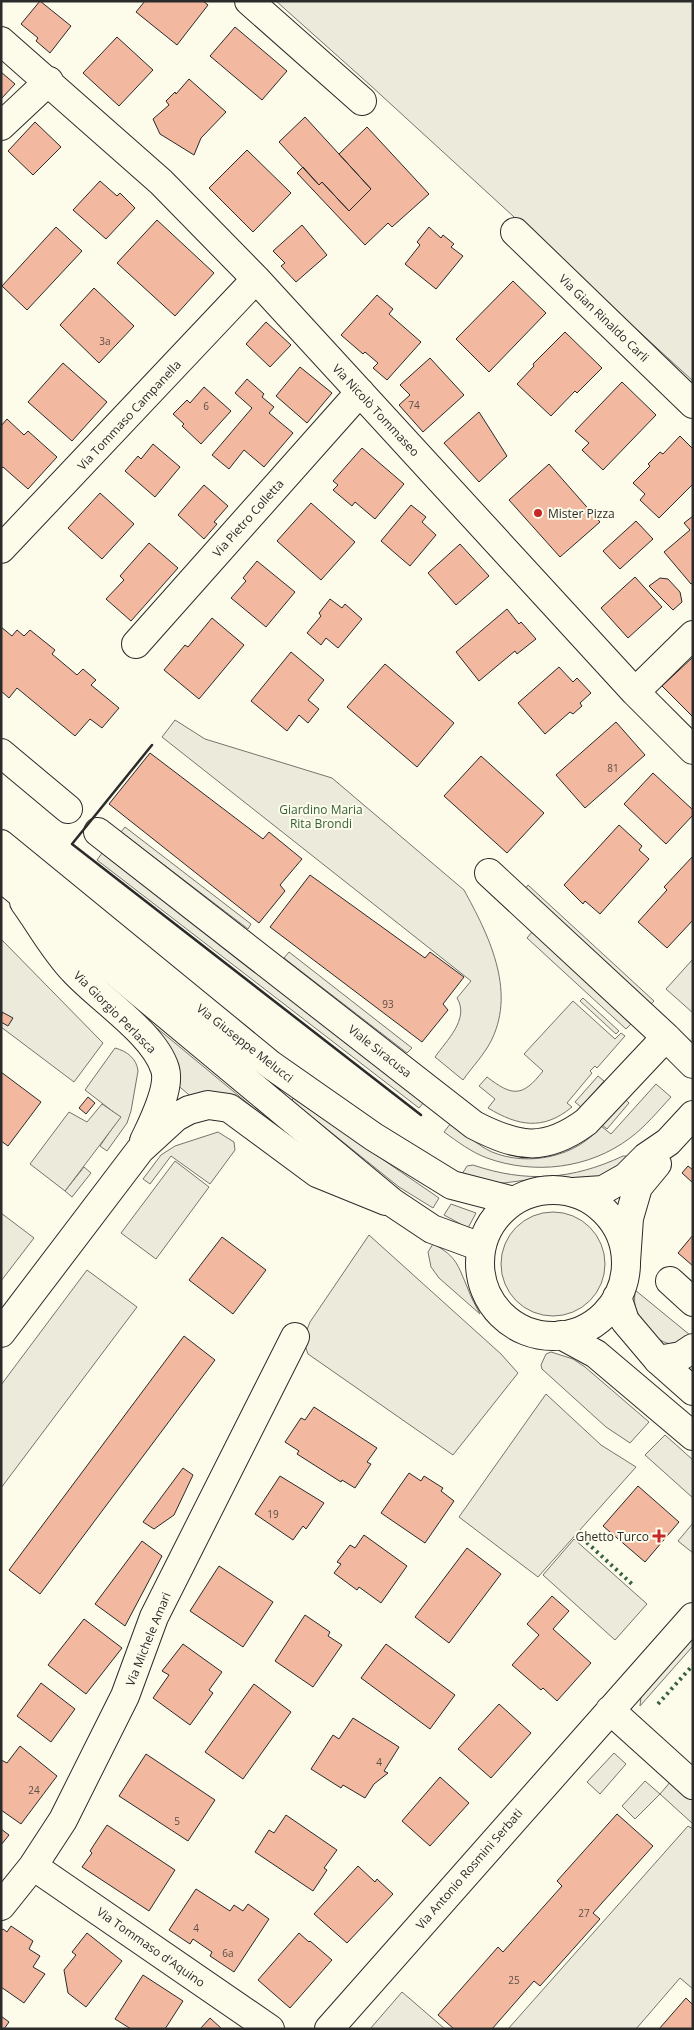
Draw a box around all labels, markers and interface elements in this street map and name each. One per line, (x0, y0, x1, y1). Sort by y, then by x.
street label: Via Gian Rinaldo Carli (555, 270, 653, 366)
house number: 3a (99, 334, 111, 348)
street label: Via Tommaso Campanella (73, 356, 185, 474)
street label: Via Nicolò Tommaseo (329, 360, 423, 460)
house number: 74 (408, 398, 420, 412)
house number: 6 (203, 399, 209, 413)
street label: Via Pietro Colletta (208, 475, 288, 561)
place label: Mister Pizza (548, 505, 615, 522)
marker: Mister Pizza (532, 507, 544, 519)
house number: 81 (607, 761, 619, 775)
park label: Giardino Maria Rita Brondi (279, 801, 363, 832)
street label: Via Giorgio Perlasca (70, 967, 160, 1057)
house number: 93 (382, 997, 394, 1011)
street label: Via Giuseppe Melucci (193, 1000, 297, 1086)
street label: Viale Siracusa (345, 1021, 415, 1081)
house number: 19 (267, 1507, 279, 1521)
place label: Ghetto Turco (575, 1528, 649, 1545)
marker: Ghetto Turco (653, 1530, 665, 1542)
street label: Via Michele Amari (121, 1590, 175, 1688)
house number: 4 (376, 1755, 382, 1769)
house number: 24 (28, 1783, 40, 1797)
street label: Via Antonio Rosmini Serbati (412, 1805, 526, 1933)
house number: 5 (174, 1814, 180, 1828)
street label: Via Tommaso d'Aquino (93, 1903, 209, 1991)
house number: 27 (578, 1906, 590, 1920)
house number: 4 (193, 1921, 199, 1935)
house number: 6a (222, 1946, 234, 1960)
house number: 25 (508, 1973, 520, 1987)

